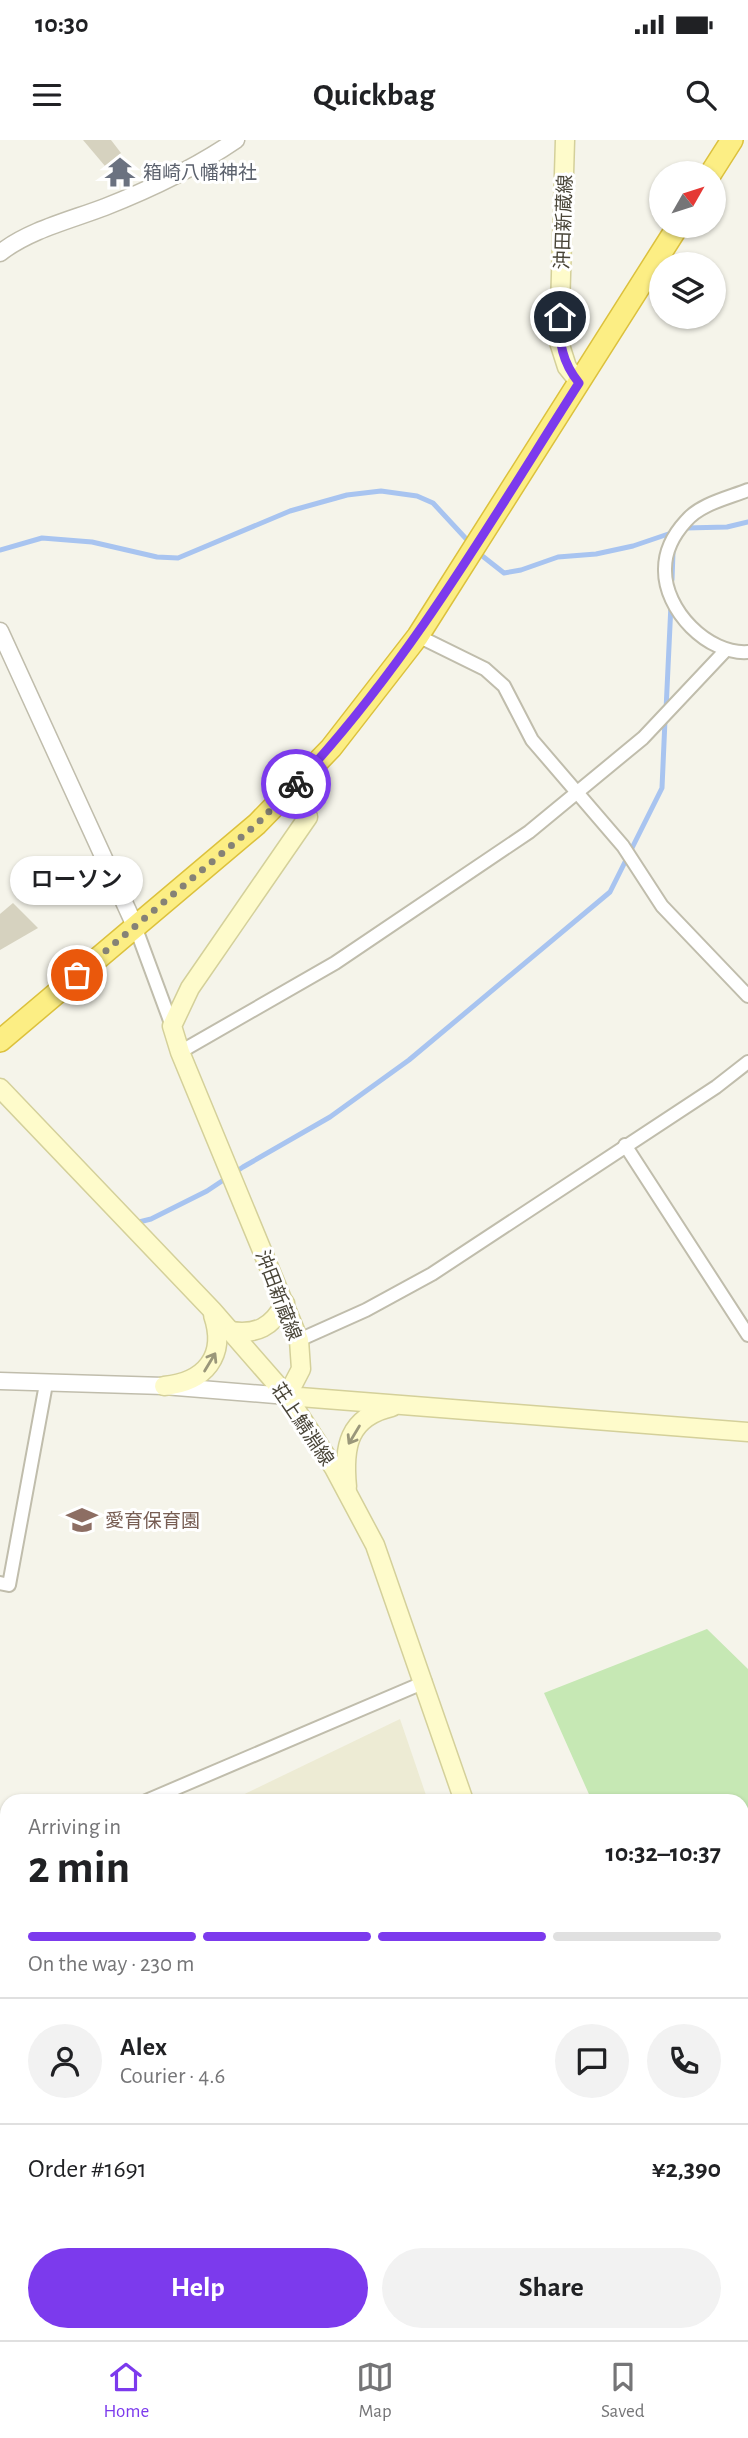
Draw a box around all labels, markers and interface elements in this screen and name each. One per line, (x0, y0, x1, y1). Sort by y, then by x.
text: 10:30 (35, 11, 89, 37)
icon: menu (28, 76, 66, 114)
icon: search (682, 76, 720, 114)
text: Quickbag (313, 79, 435, 111)
temple icon: 箱崎八幡神社 (103, 155, 137, 189)
north arrow (649, 161, 726, 238)
map controls (649, 161, 726, 329)
place label: 箱崎八幡神社 (143, 162, 257, 183)
street label: 沖田新蔵線 (552, 174, 576, 270)
button: layers (649, 252, 726, 329)
pin (530, 287, 590, 347)
icon: home (541, 298, 579, 336)
courier (261, 749, 331, 819)
icon: bike (277, 765, 315, 803)
callout: ローソン (10, 856, 144, 905)
text: ローソン (31, 869, 123, 892)
pin (47, 945, 107, 1005)
icon: bag (58, 956, 96, 994)
street label: 沖田新蔵線 (252, 1247, 304, 1343)
one-way arrow (203, 1352, 217, 1372)
street label: 荘上鯖淵線 (267, 1380, 337, 1470)
one-way arrow (346, 1424, 360, 1444)
school or university icon: 愛育保育園 (65, 1503, 99, 1537)
place label: 愛育保育園 (105, 1511, 200, 1531)
text: Arriving in (28, 1816, 121, 1839)
text: 10:32–10:37 (605, 1840, 721, 1866)
text: 2 min (28, 1845, 130, 1891)
text: On the way · 230 m (28, 1953, 194, 1976)
button: person (28, 2024, 102, 2098)
button: chat (555, 2024, 629, 2098)
button: phone (647, 2024, 721, 2098)
text: Alex (120, 2034, 167, 2060)
text: Courier · 4.6 (120, 2065, 225, 2088)
text: Order #1691 (28, 2156, 147, 2182)
text: ¥2,390 (652, 2156, 721, 2182)
button: Help (28, 2248, 368, 2328)
button: Share (382, 2248, 721, 2328)
tab: Home (103, 2358, 149, 2423)
tab: Map (356, 2358, 394, 2423)
tab: Saved (601, 2358, 645, 2423)

